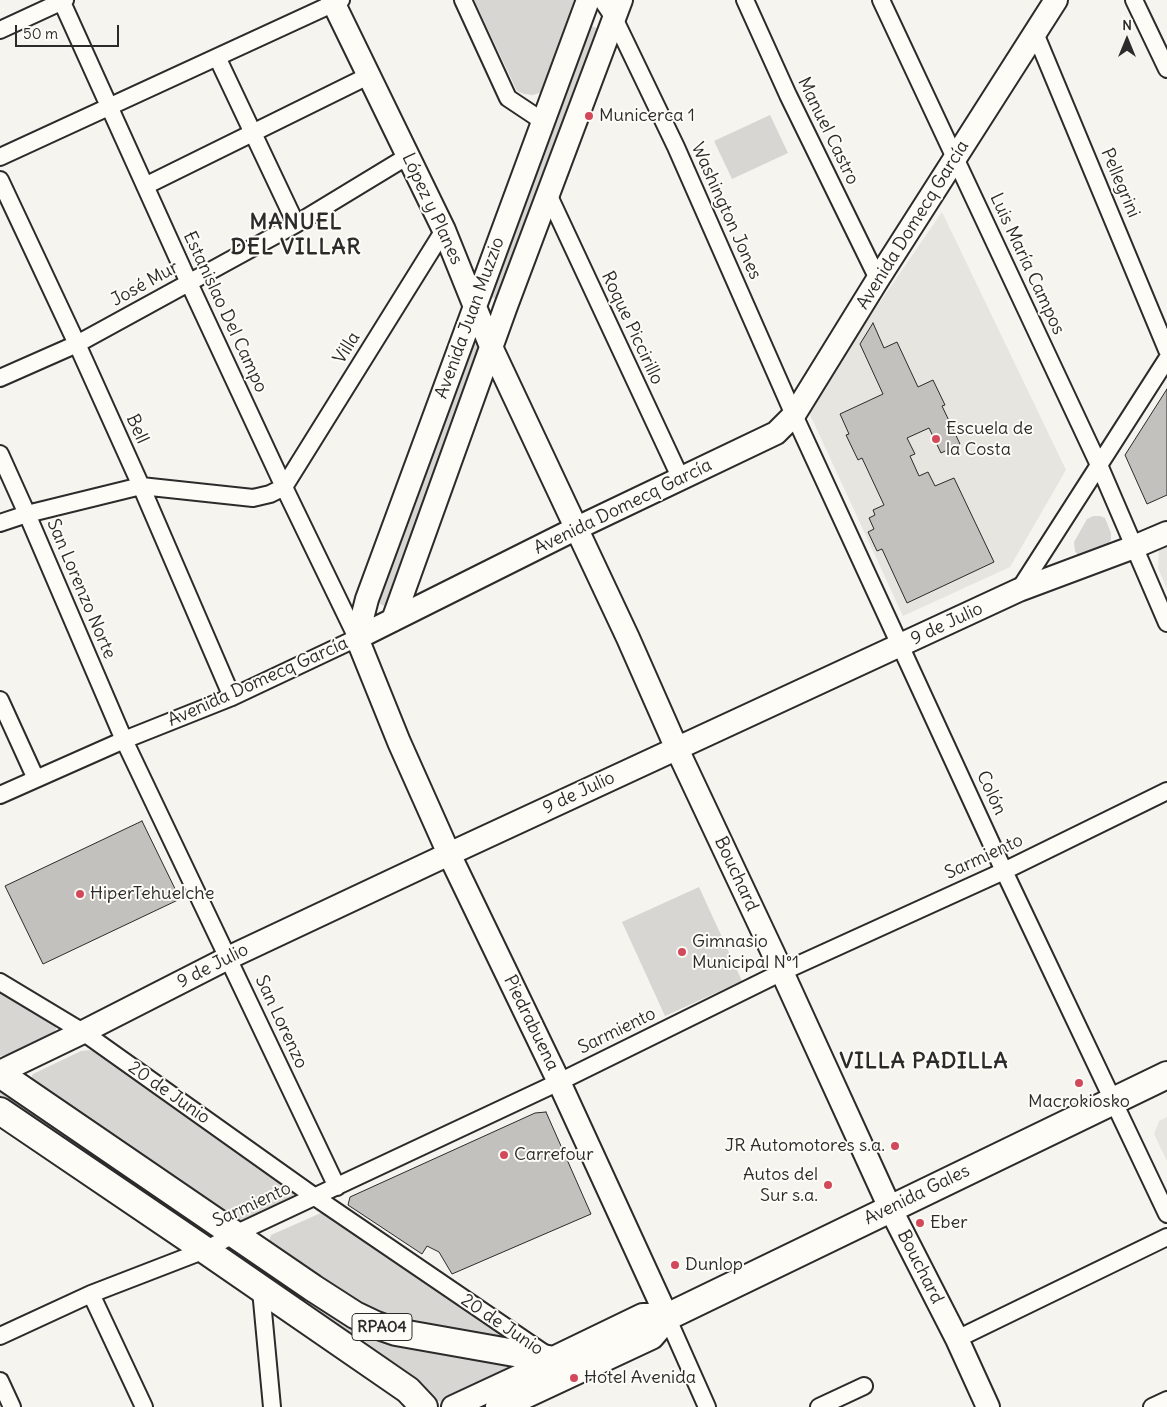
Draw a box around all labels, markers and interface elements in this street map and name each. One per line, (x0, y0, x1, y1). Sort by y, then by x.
scale bar (18, 15, 121, 47)
north arrow (1102, 15, 1152, 65)
text: N (1122, 16, 1132, 34)
text: 50 m (23, 24, 58, 43)
street label: Manuel Castro (793, 74, 863, 188)
place label: Municerca 1 (599, 105, 695, 127)
marker: Municerca 1 (583, 110, 595, 122)
street label: Avenida Domecq García (852, 137, 974, 313)
street label: Washington Jones (686, 139, 766, 283)
street label: Pellegrini (1096, 145, 1144, 221)
street label: López y Planes (397, 150, 467, 268)
street label: Luis María Campos (985, 190, 1069, 338)
district label: MANUEL DEL VILLAR (229, 210, 363, 262)
street label: Estanislao Del Campo (178, 228, 272, 396)
street label: Avenida Juan Muzzio (431, 234, 509, 402)
street label: José Mur (108, 257, 182, 311)
street label: Roque Piccirillo (596, 268, 668, 388)
street label: Villa (329, 328, 365, 368)
street label: Bell (121, 411, 153, 447)
place label: Escuela de la Costa (946, 418, 1033, 460)
marker: Escuela de la Costa (930, 433, 942, 445)
street label: Avenida Domecq García (531, 455, 715, 559)
street label: San Lorenzo Norte (42, 516, 120, 662)
street label: 9 de Julio (908, 598, 986, 650)
street label: Avenida Domecq García (165, 632, 351, 732)
street label: 9 de Julio (540, 767, 618, 819)
street label: Colón (971, 767, 1011, 819)
street label: Sarmiento (942, 830, 1026, 884)
street label: Bouchard (709, 833, 763, 915)
place label: HiperTehuelche (90, 883, 214, 905)
marker: HiperTehuelche (74, 888, 86, 900)
place label: Gimnasio Municipal N°1 (692, 931, 799, 974)
street label: 9 de Julio (174, 939, 252, 993)
marker: Gimnasio Municipal N°1 (676, 946, 688, 958)
street label: San Lorenzo (250, 972, 312, 1072)
street label: Piedrabuena (499, 972, 563, 1074)
street label: Sarmiento (575, 1003, 659, 1059)
district label: VILLA PADILLA (838, 1049, 1010, 1075)
street label: 20 de Junio (124, 1057, 214, 1129)
marker: Macrokiosko (1073, 1077, 1085, 1089)
place label: Macrokiosko (1028, 1091, 1130, 1113)
place label: JR Automotores s.a. (725, 1135, 885, 1157)
marker: JR Automotores s.a. (889, 1140, 901, 1152)
place label: Carrefour (514, 1144, 593, 1166)
marker: Carrefour (498, 1149, 510, 1161)
street label: Avenida Gales (861, 1160, 973, 1230)
place label: Autos del Sur s.a. (743, 1164, 818, 1206)
street label: Sarmiento (210, 1178, 294, 1232)
marker: Autos del Sur s.a. (822, 1179, 834, 1191)
place label: Eber (930, 1212, 968, 1234)
marker: Eber (914, 1217, 926, 1229)
street label: Bouchard (892, 1227, 948, 1307)
place label: Dunlop (685, 1254, 743, 1276)
marker: Dunlop (669, 1259, 681, 1271)
street label: 20 de Junio (457, 1290, 547, 1360)
road number: RPA04 (352, 1314, 412, 1340)
place label: Hotel Avenida (584, 1367, 696, 1389)
marker: Hotel Avenida (568, 1372, 580, 1384)

